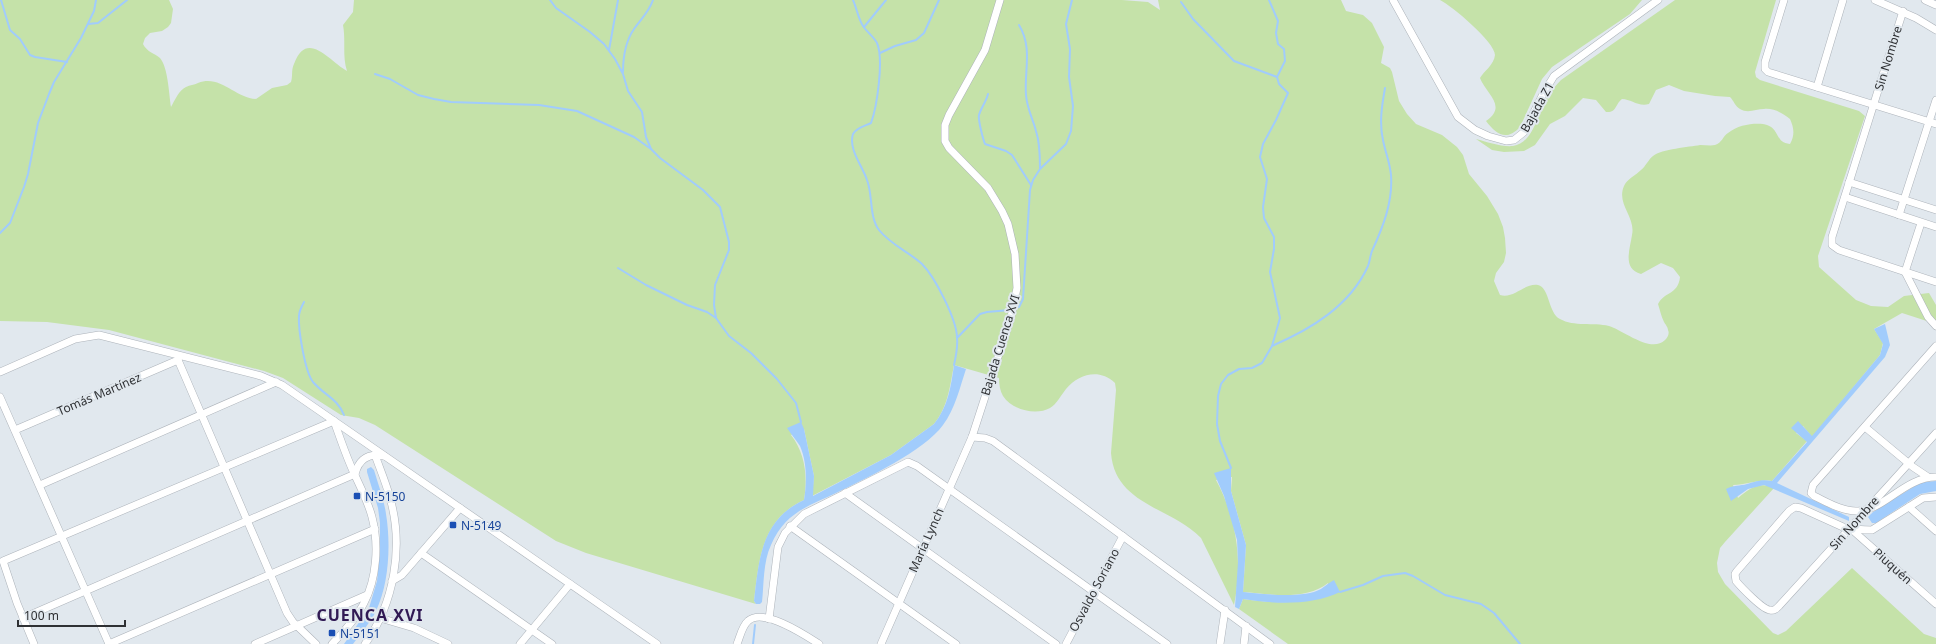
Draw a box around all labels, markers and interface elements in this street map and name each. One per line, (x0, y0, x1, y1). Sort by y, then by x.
street label: Sin Nombre (1870, 23, 1906, 92)
street label: Bajada Z1 (1516, 79, 1558, 135)
street label: Bajada Cuenca XVI (977, 292, 1023, 398)
street label: Tomás Martínez (54, 369, 144, 419)
place label: N-5150 (365, 488, 406, 505)
marker: N-5150 (352, 491, 362, 501)
street label: Sin Nombre (1825, 492, 1883, 553)
street label: María Lynch (904, 505, 948, 575)
place label: N-5149 (461, 517, 502, 534)
marker: N-5149 (448, 520, 458, 530)
street label: Piuquén (1870, 544, 1916, 588)
street label: Osvaldo Soriano (1065, 545, 1123, 635)
scale bar (18, 602, 125, 628)
district label: CUENCA XVI (316, 604, 424, 626)
text: 100 m (24, 607, 59, 624)
place label: N-5151 (340, 625, 380, 642)
marker: N-5151 (327, 628, 337, 638)

